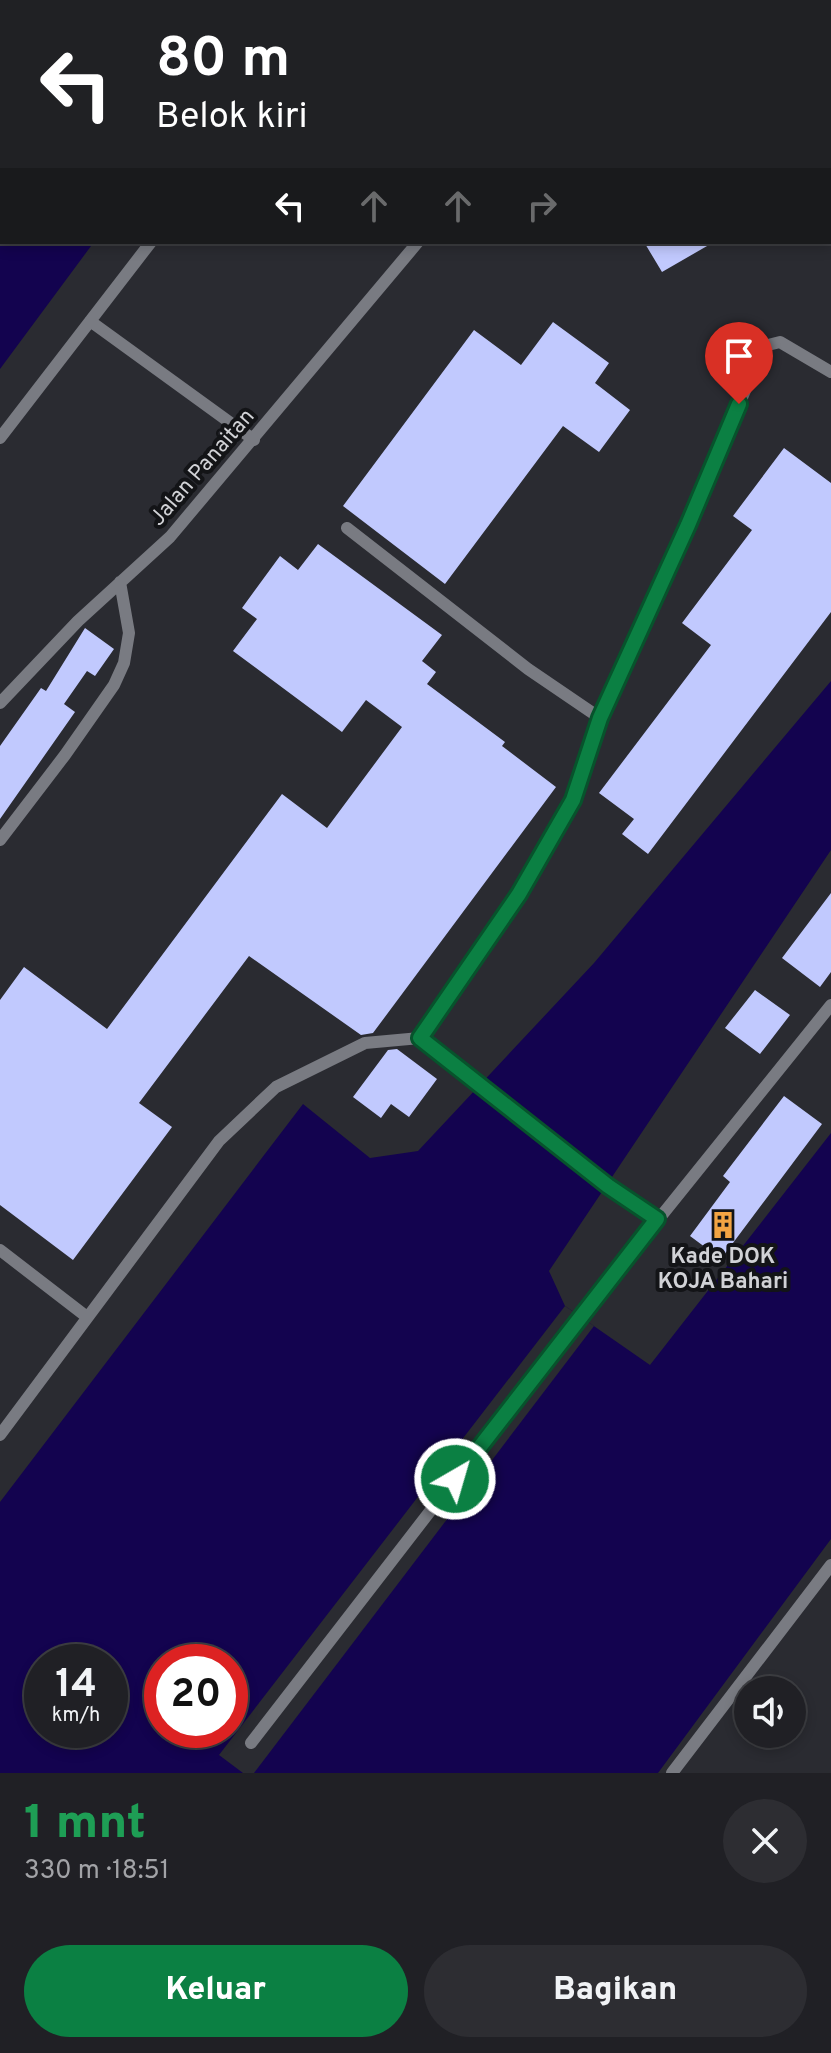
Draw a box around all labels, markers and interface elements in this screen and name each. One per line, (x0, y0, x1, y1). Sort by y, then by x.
text: 80 m (156, 26, 290, 96)
icon: left (24, 32, 128, 136)
text: Belok kiri (156, 95, 308, 141)
icon: left (268, 184, 312, 228)
icon: ahead (352, 184, 396, 228)
icon: ahead (436, 184, 480, 228)
icon: right (520, 184, 564, 228)
pin (705, 322, 773, 404)
icon: arrive (717, 334, 761, 378)
street label: Jalan Panaitan (145, 404, 261, 532)
building icon: Kade DOK KOJA Bahari (708, 1210, 738, 1240)
place label: Kade DOK KOJA Bahari (658, 1244, 788, 1296)
position arrow (413, 1437, 497, 1521)
speed limit sign: 20 (144, 1644, 248, 1748)
text: 14 (55, 1661, 97, 1711)
map controls (734, 1676, 806, 1748)
button: sound (734, 1676, 806, 1748)
text: km/h (52, 1703, 100, 1729)
text: 1 mnt (24, 1795, 146, 1855)
button: close (723, 1799, 807, 1883)
text: 330 m · 18:51 (24, 1855, 169, 1888)
button: Keluar (24, 1945, 408, 2037)
button: Bagikan (424, 1945, 807, 2037)

